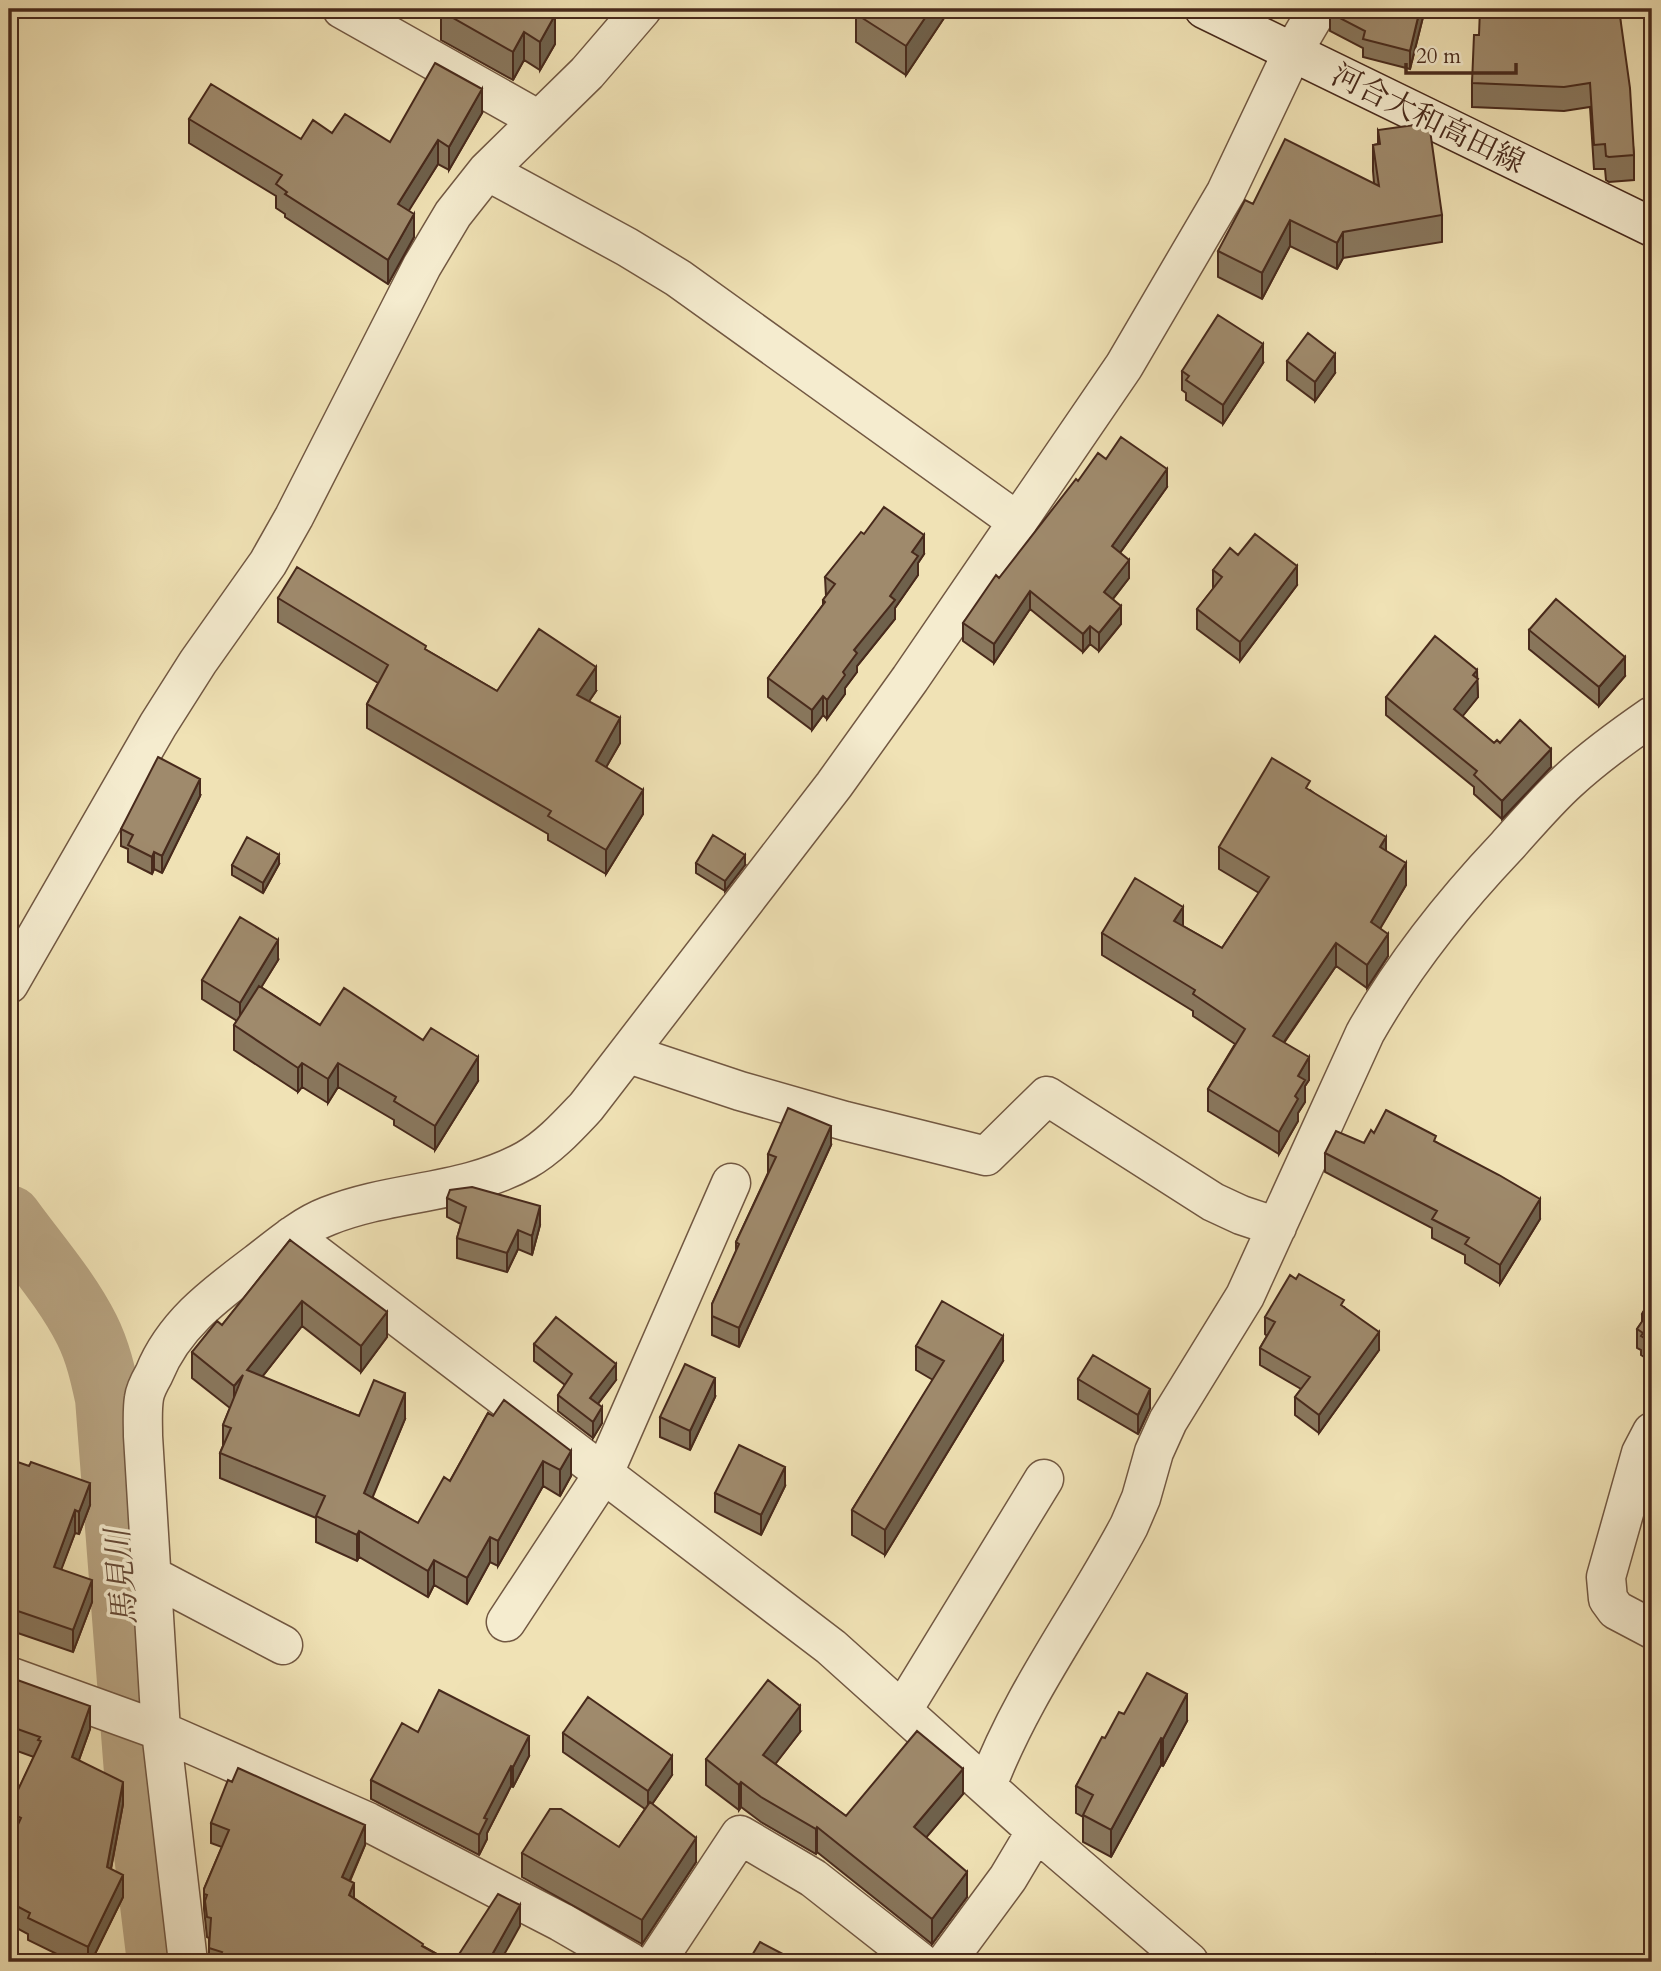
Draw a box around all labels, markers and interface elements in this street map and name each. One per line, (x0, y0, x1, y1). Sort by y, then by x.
scale bar (1406, 32, 1516, 76)
text: 20 m (1416, 42, 1461, 71)
street label: 河合大和高田線 (1325, 55, 1531, 183)
water label: 馬見川 (96, 1524, 148, 1627)

